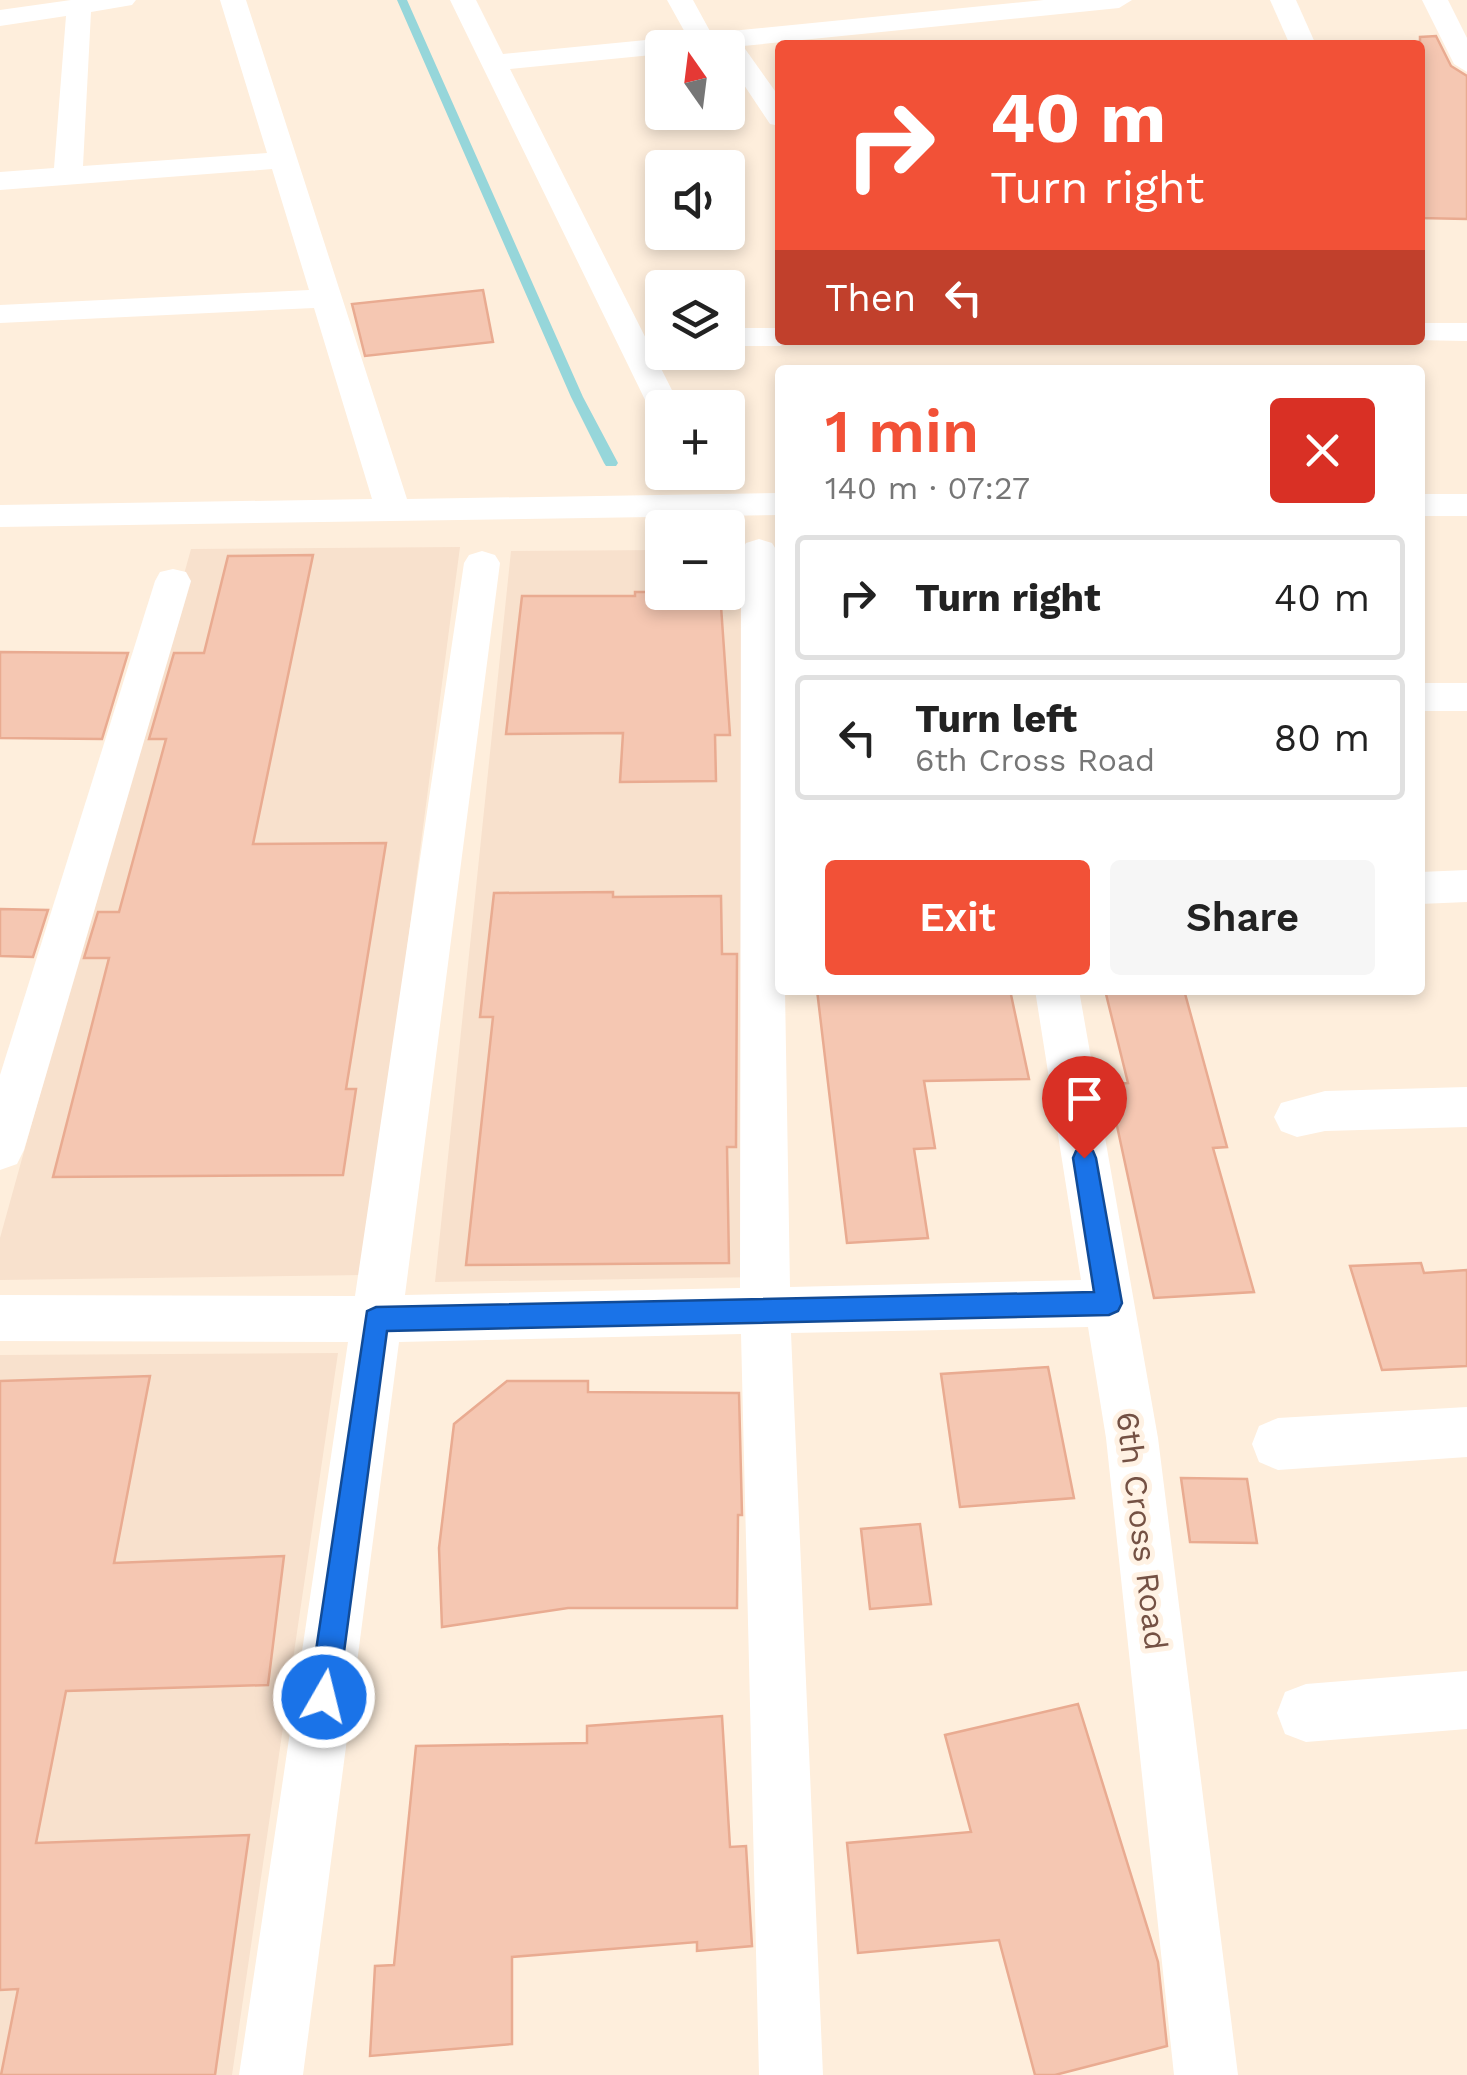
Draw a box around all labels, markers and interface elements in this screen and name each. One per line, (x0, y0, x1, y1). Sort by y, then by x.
north arrow (645, 30, 745, 130)
map controls (645, 30, 745, 610)
text: 40 m (990, 77, 1166, 159)
icon: right (825, 80, 955, 210)
button: sound (645, 150, 745, 250)
text: Turn right (990, 161, 1204, 214)
button: layers (645, 270, 745, 370)
icon: left (936, 270, 991, 325)
text: Then (825, 276, 916, 320)
button: + (645, 390, 745, 490)
text: 1 min (825, 396, 979, 467)
button: close (1270, 398, 1375, 503)
text: 140 m · 07:27 (825, 469, 1030, 507)
button: − (645, 510, 745, 610)
icon: right (830, 570, 885, 625)
text: Turn right (915, 576, 1101, 620)
text: 40 m (1274, 576, 1370, 620)
text: Turn left (915, 697, 1077, 741)
icon: left (830, 710, 885, 765)
text: 80 m (1274, 716, 1370, 760)
text: 6th Cross Road (915, 741, 1155, 779)
button: Exit (825, 860, 1090, 975)
button: Share (1110, 860, 1375, 975)
pin (1042, 1056, 1127, 1159)
icon: arrive (1057, 1071, 1112, 1126)
street label: 6th Cross Road (1109, 1410, 1175, 1652)
position arrow (272, 1645, 376, 1749)

